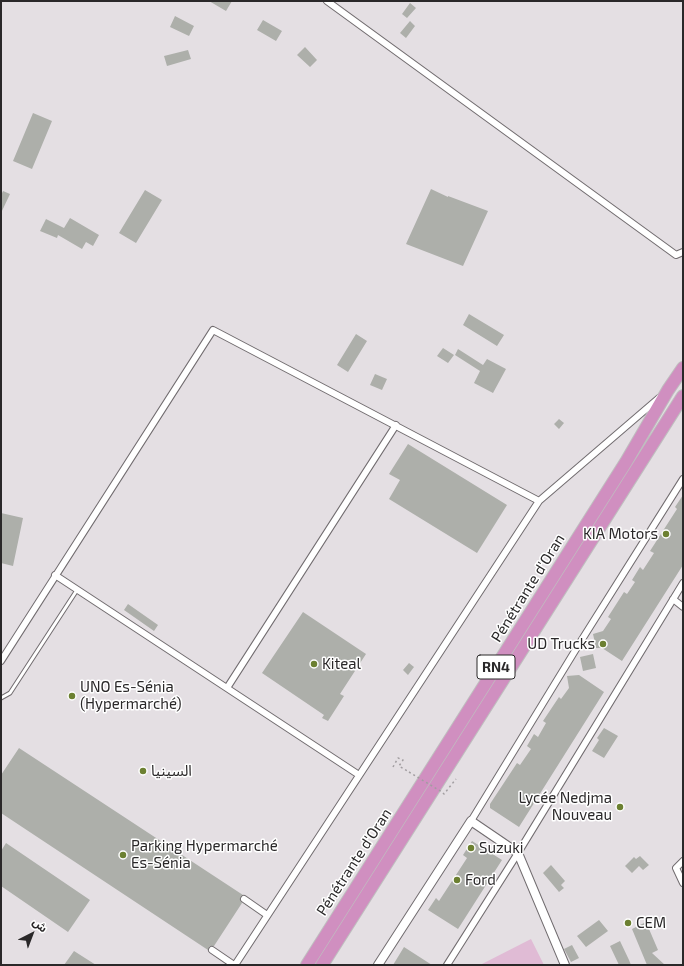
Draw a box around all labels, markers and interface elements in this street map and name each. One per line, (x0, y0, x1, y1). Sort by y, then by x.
place label: KIA Motors (583, 525, 658, 543)
marker: KIA Motors (661, 529, 671, 539)
street label: Pénétrante d'Oran (487, 531, 569, 645)
place label: UD Trucks (527, 635, 595, 653)
marker: UD Trucks (598, 639, 608, 649)
place label: Kiteal (322, 655, 361, 673)
road number: RN4 (477, 655, 515, 679)
marker: Kiteal (309, 659, 319, 669)
place label: UNO Es-Sénia (Hypermarché) (80, 678, 182, 713)
marker: UNO Es-Sénia (Hypermarché) (67, 691, 77, 701)
place label: السينيا (151, 762, 192, 780)
marker: السينيا (138, 766, 148, 776)
place label: Lycée Nedjma Nouveau (518, 789, 612, 824)
marker: Lycée Nedjma Nouveau (615, 802, 625, 812)
street label: Pénétrante d'Oran (313, 805, 395, 919)
place label: Parking Hypermarché Es-Sénia (131, 837, 278, 872)
place label: Suzuki (479, 839, 524, 857)
marker: Suzuki (466, 843, 476, 853)
marker: Parking Hypermarché Es-Sénia (118, 850, 128, 860)
place label: Ford (465, 871, 496, 889)
marker: Ford (452, 875, 462, 885)
north arrow (12, 914, 52, 954)
place label: CEM (636, 914, 666, 932)
text: ش (30, 915, 50, 935)
marker: CEM (623, 918, 633, 928)

